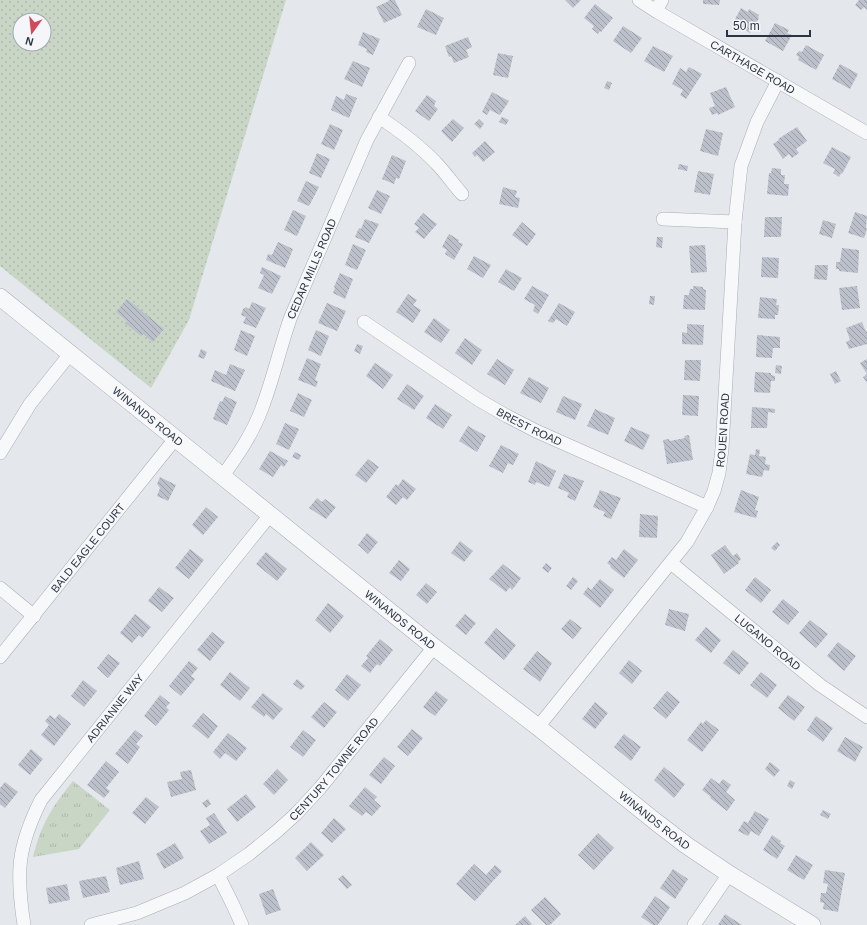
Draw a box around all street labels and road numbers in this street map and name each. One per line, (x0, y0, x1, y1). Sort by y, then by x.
street label: CARTHAGE ROAD (708, 38, 797, 96)
street label: CEDAR MILLS ROAD (285, 217, 339, 321)
street label: WINANDS ROAD (110, 384, 186, 448)
street label: ROUEN ROAD (714, 393, 731, 468)
street label: BREST ROAD (495, 405, 564, 448)
street label: BALD EAGLE COURT (48, 501, 127, 595)
street label: WINANDS ROAD (363, 588, 438, 652)
street label: LUGANO ROAD (732, 612, 803, 673)
street label: ADRIANNE WAY (84, 671, 146, 744)
street label: CENTURY TOWNE ROAD (287, 715, 381, 823)
street label: WINANDS ROAD (617, 789, 692, 852)

